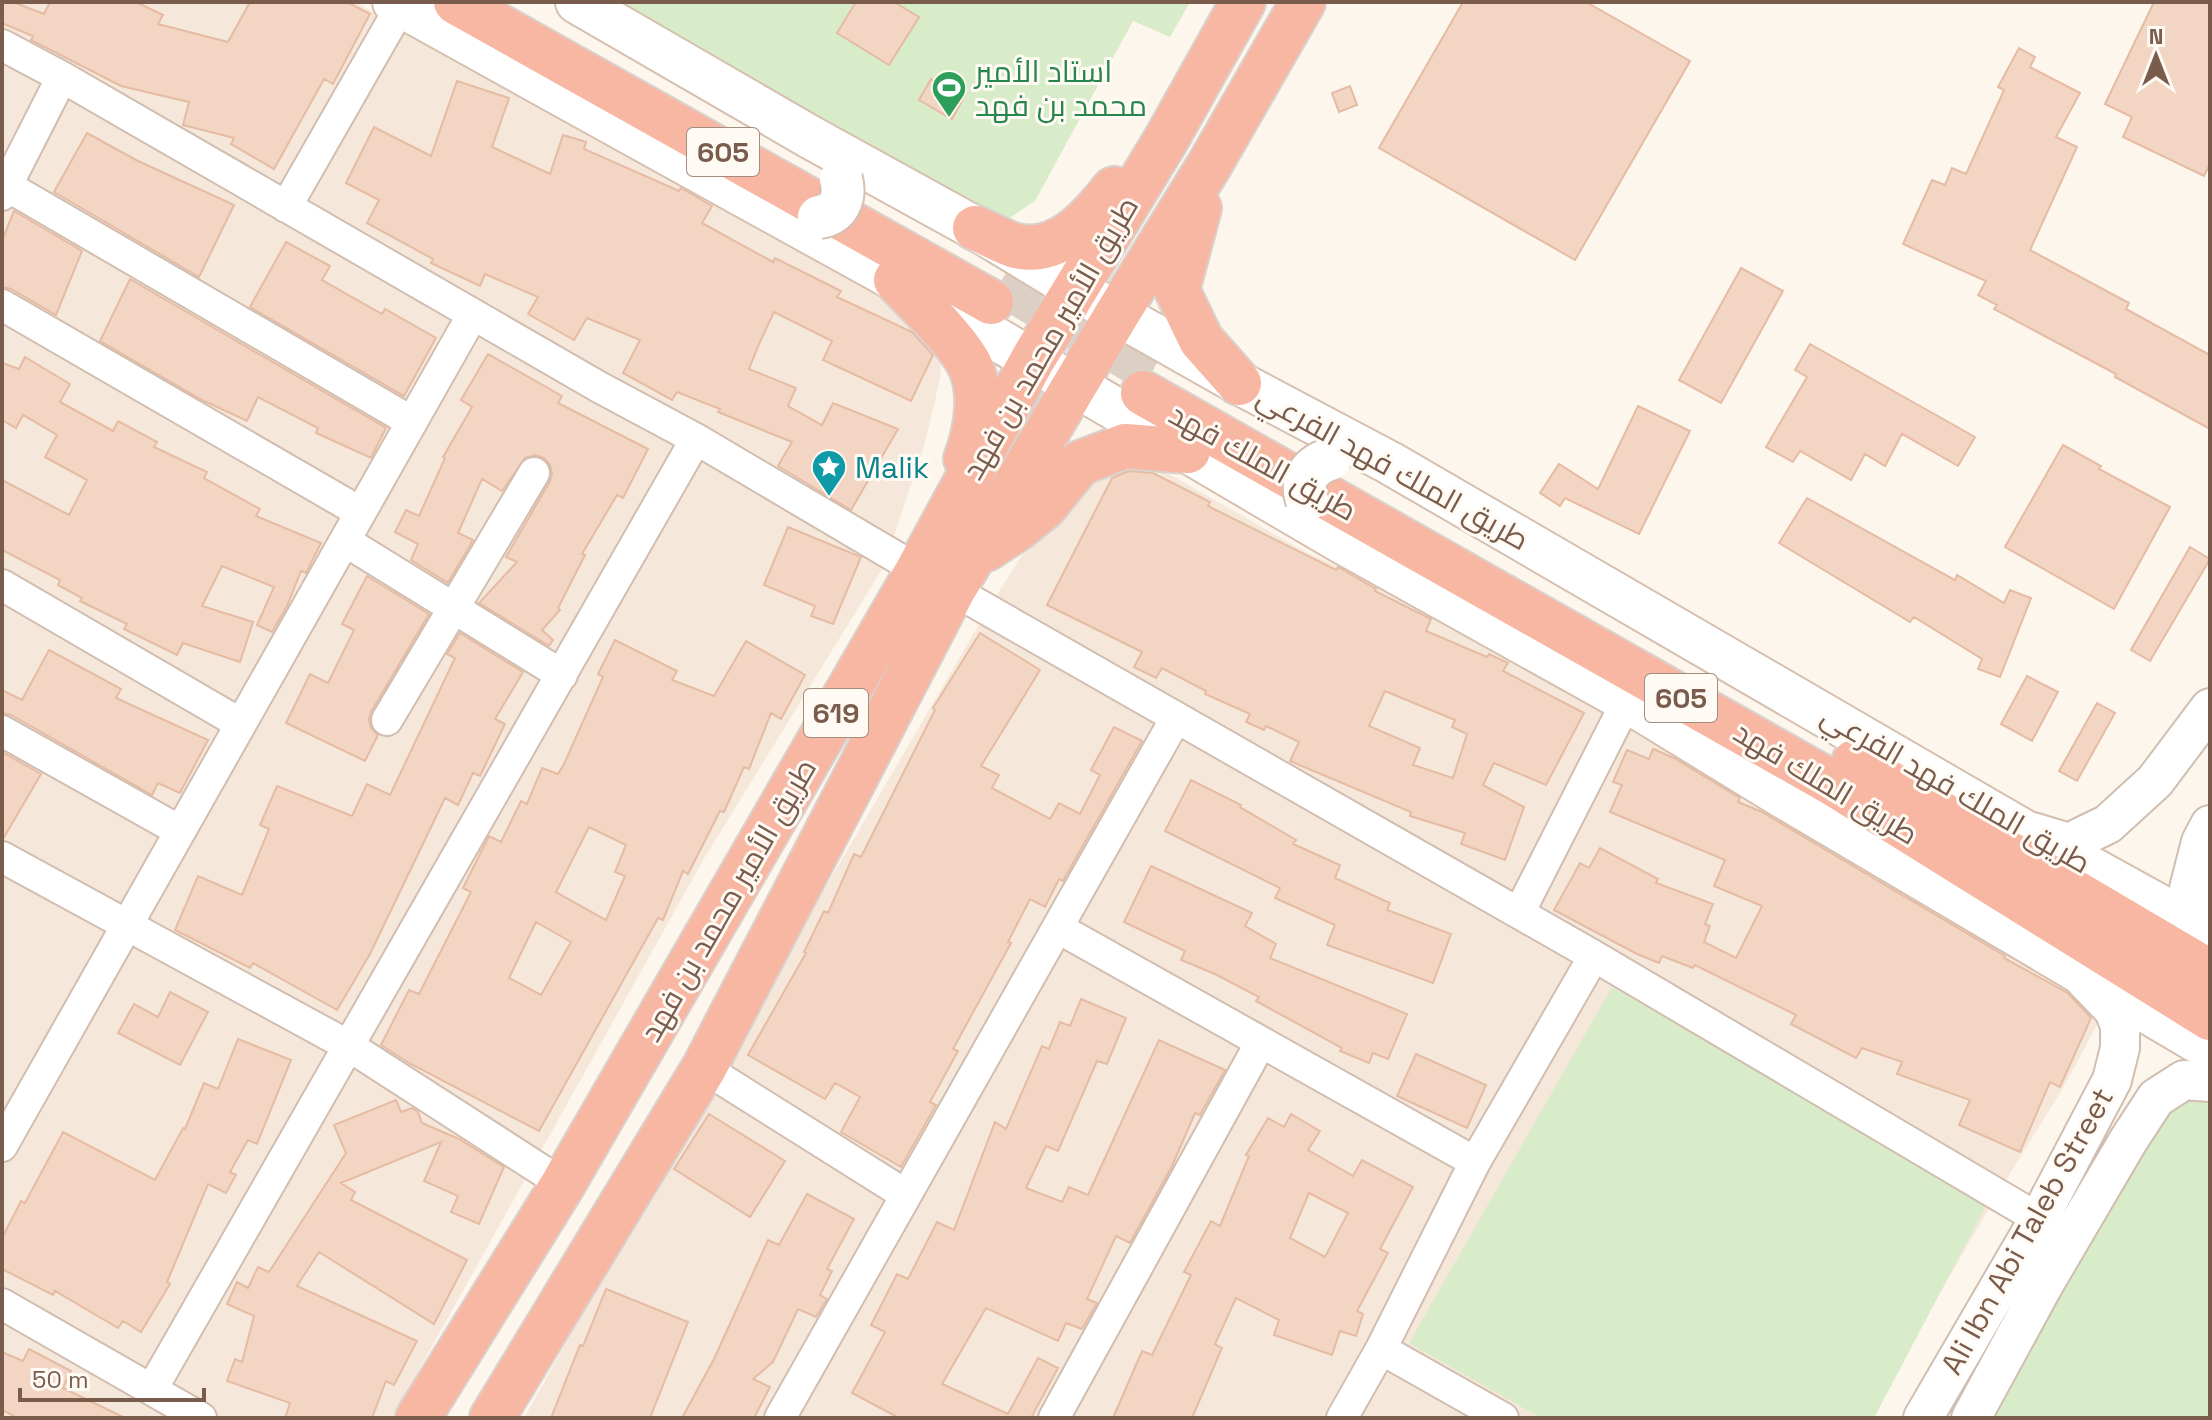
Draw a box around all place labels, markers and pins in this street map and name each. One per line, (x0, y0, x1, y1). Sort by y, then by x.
place label: استاد الأمير محمد بن فهد (973, 52, 1147, 125)
sports icon: استاد الأمير محمد بن فهد (930, 69, 968, 119)
place icon: Malik (810, 448, 848, 498)
place label: Malik (855, 448, 929, 487)

